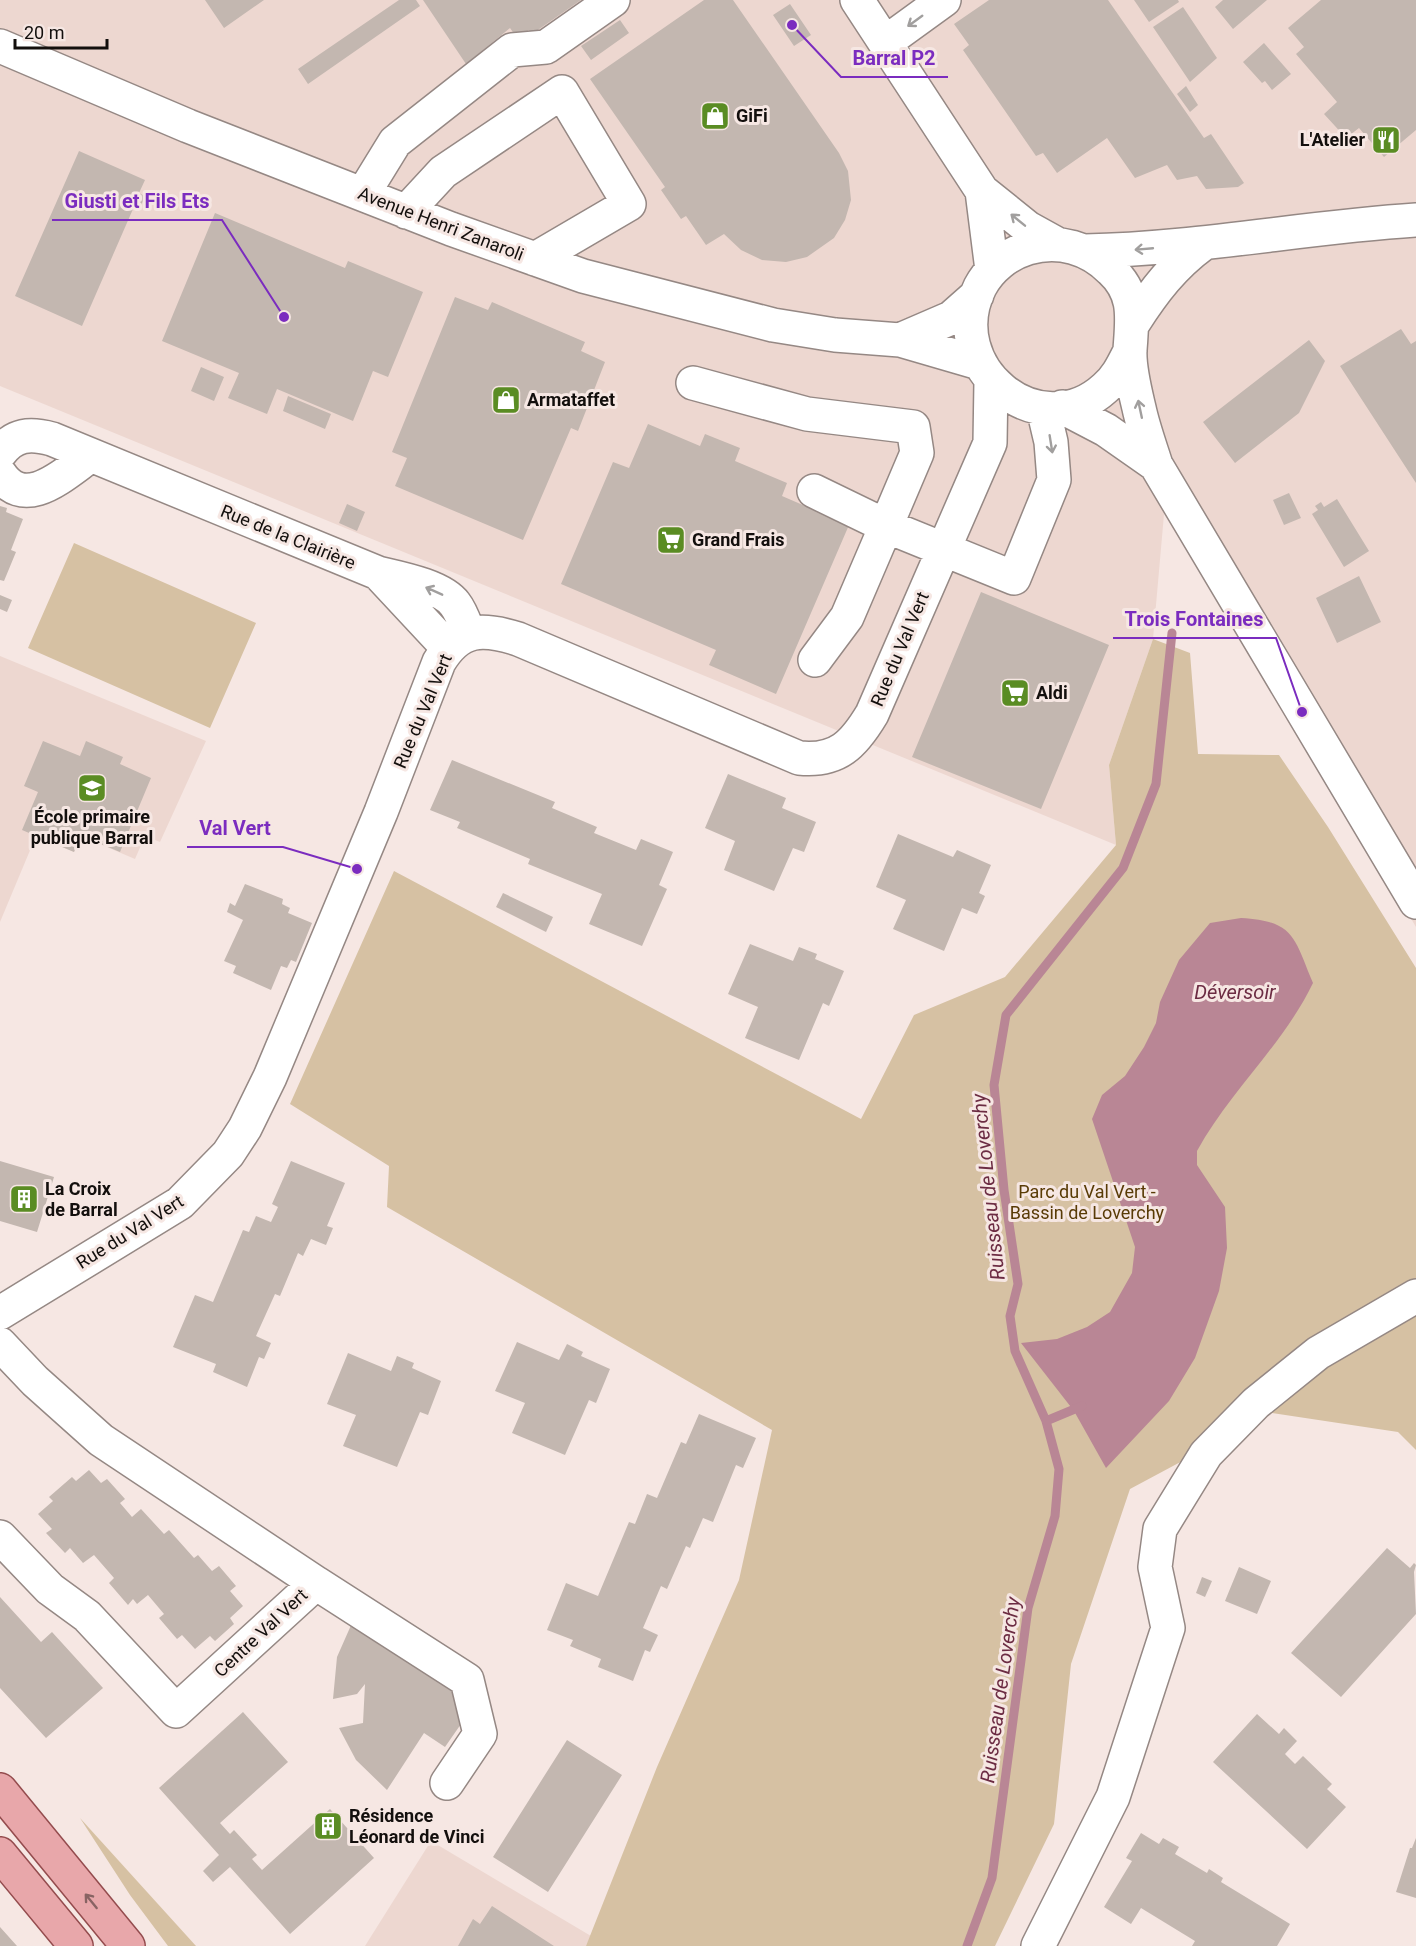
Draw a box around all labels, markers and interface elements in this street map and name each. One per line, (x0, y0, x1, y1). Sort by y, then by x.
scale bar (15, 12, 106, 50)
one-way arrow (907, 15, 924, 27)
text: 20 m (24, 22, 64, 43)
callout: Barral P2 (841, 39, 948, 77)
text: Barral P2 (852, 46, 936, 70)
shop icon: GiFi (699, 100, 731, 132)
place label: GiFi (736, 105, 768, 126)
restaurant icon: L'Atelier (1370, 124, 1402, 156)
place label: L'Atelier (1300, 129, 1365, 150)
callout: Giusti et Fils Ets (52, 182, 222, 220)
street label: Avenue Henri Zanaroli (355, 182, 527, 265)
text: Giusti et Fils Ets (64, 189, 210, 213)
one-way arrow (1010, 213, 1026, 226)
one-way arrow (1135, 243, 1155, 254)
shop icon: Armataffet (490, 384, 522, 416)
place label: Armataffet (527, 389, 615, 410)
one-way arrow (1133, 400, 1145, 419)
one-way arrow (1045, 433, 1056, 453)
street label: Rue de la Clairière (218, 500, 359, 573)
supermarket icon: Grand Frais (655, 524, 687, 556)
place label: Grand Frais (692, 529, 785, 550)
one-way arrow (426, 584, 444, 596)
street label: Rue du Val Vert (866, 588, 933, 709)
callout: Trois Fontaines (1113, 600, 1276, 638)
text: Trois Fontaines (1125, 607, 1263, 631)
street label: Rue du Val Vert (389, 650, 456, 771)
supermarket icon: Aldi (999, 677, 1031, 709)
place label: Aldi (1036, 682, 1068, 703)
school or university icon: École primaire publique Barral (76, 772, 108, 804)
place label: École primaire publique Barral (31, 806, 153, 848)
callout: Val Vert (187, 809, 283, 847)
text: Val Vert (199, 816, 271, 840)
water label: Déversoir (1194, 980, 1277, 1004)
water label: Ruisseau de Loverchy (966, 1092, 1010, 1281)
place label: La Croix de Barral (45, 1178, 118, 1220)
park label: Parc du Val Vert - Bassin de Loverchy (1010, 1181, 1165, 1223)
building icon: La Croix de Barral (8, 1183, 40, 1215)
street label: Rue du Val Vert (72, 1190, 187, 1273)
street label: Centre Val Vert (210, 1584, 312, 1681)
water label: Ruisseau de Loverchy (975, 1595, 1025, 1784)
place label: Résidence Léonard de Vinci (349, 1805, 484, 1847)
building icon: Résidence Léonard de Vinci (312, 1810, 344, 1842)
one-way arrow (84, 1894, 98, 1909)

